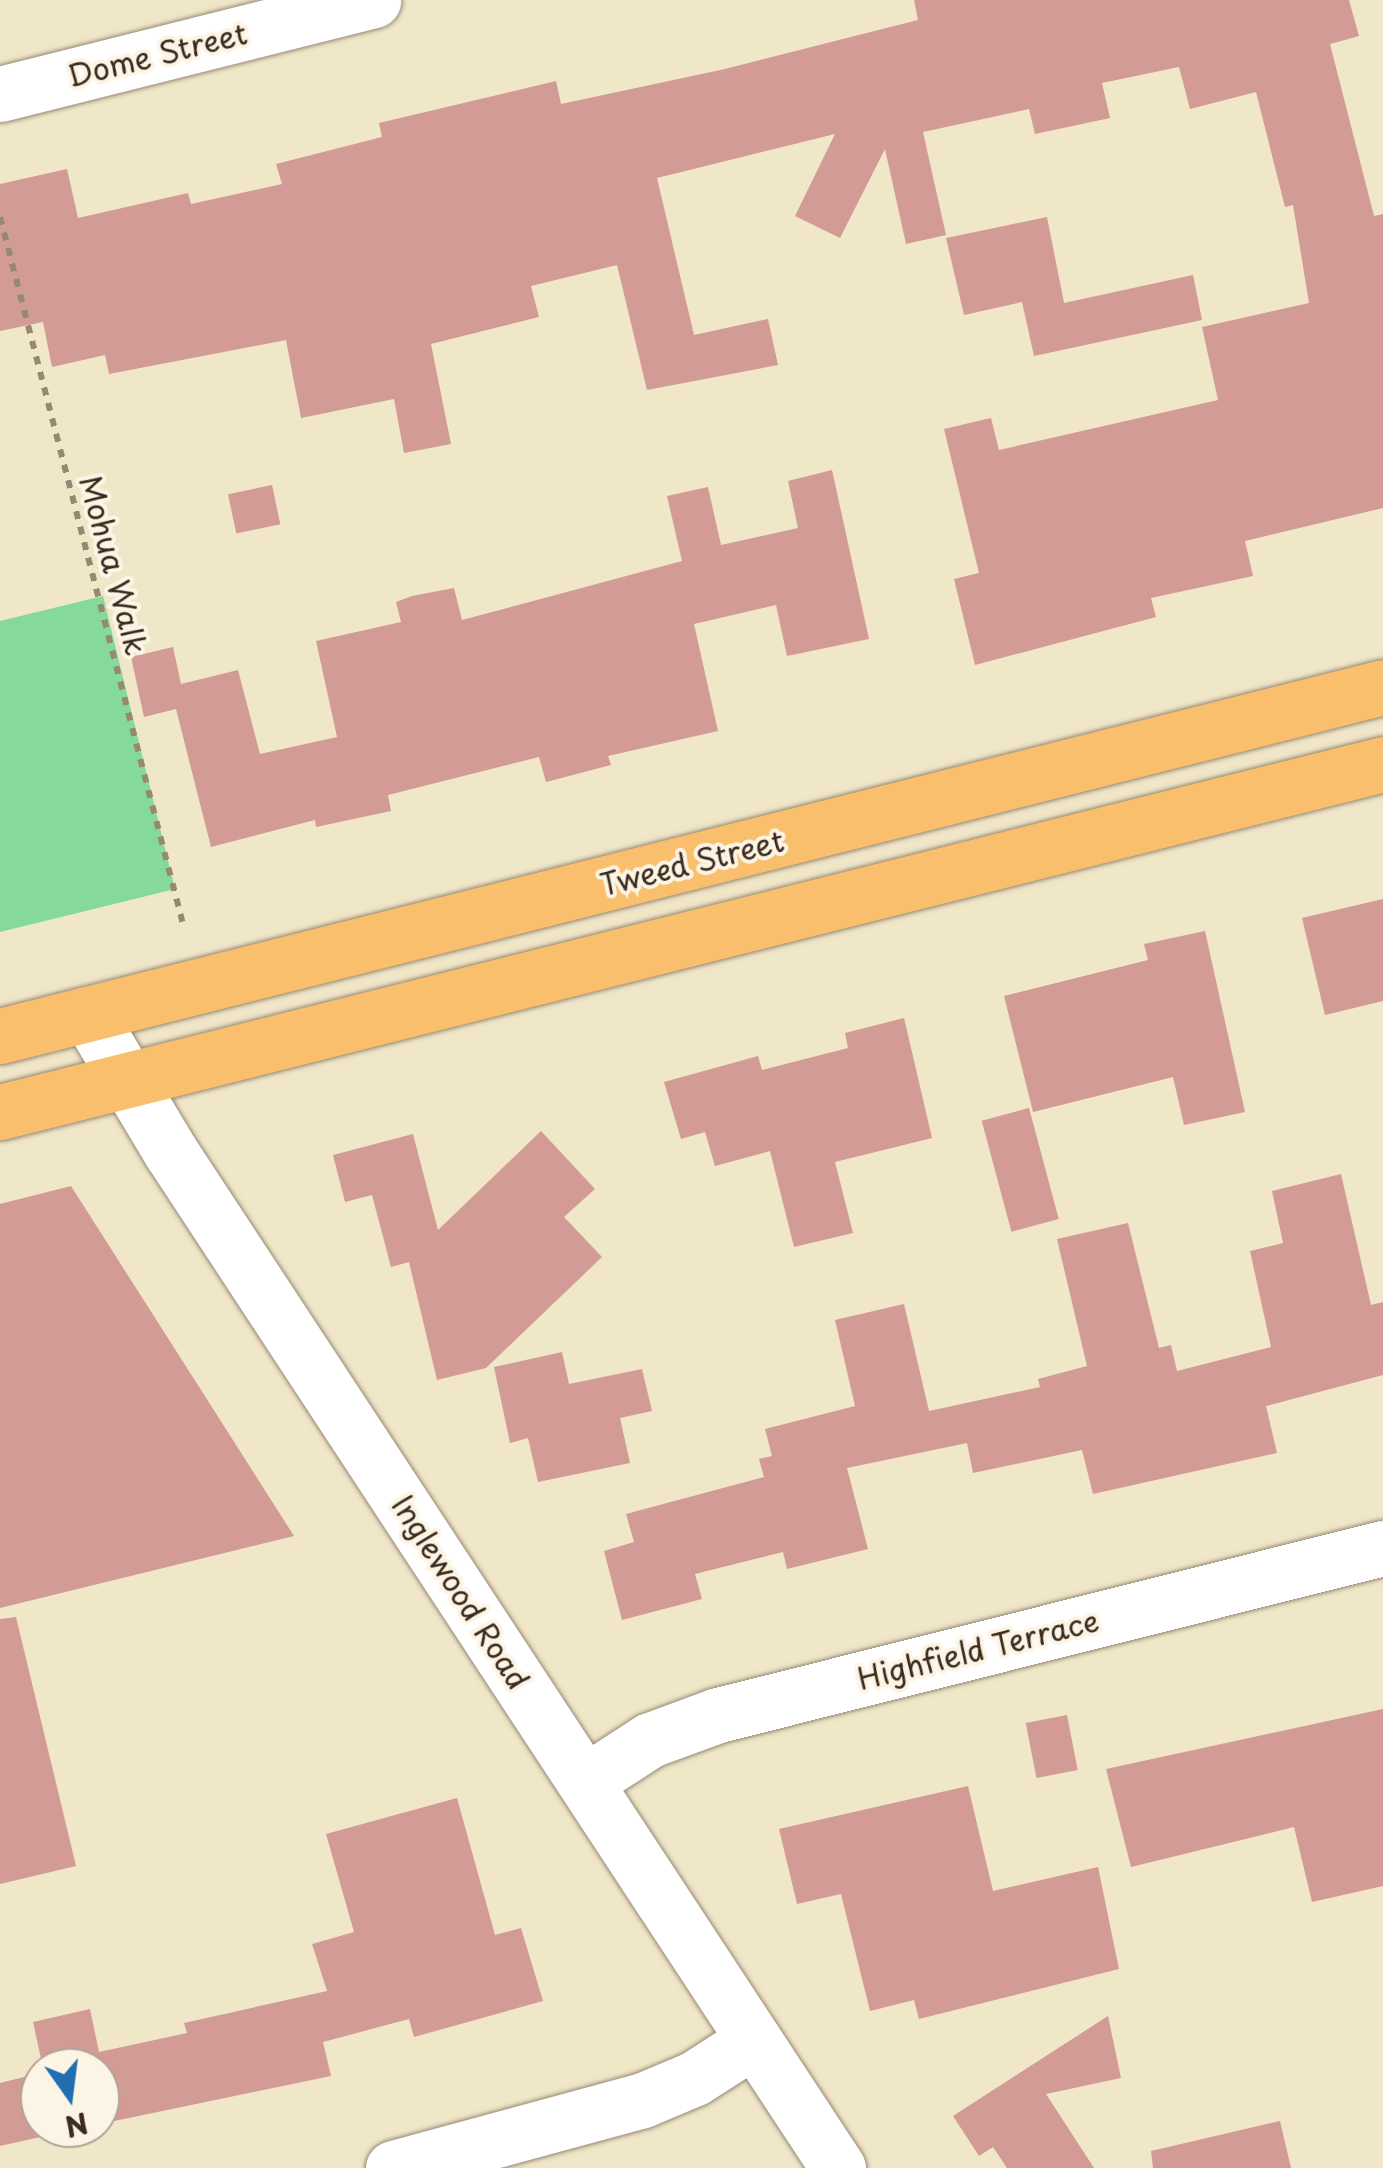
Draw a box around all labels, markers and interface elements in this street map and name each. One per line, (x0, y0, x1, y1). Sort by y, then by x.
street label: Dome Street (63, 14, 251, 94)
street label: Mohua Walk (73, 471, 155, 659)
street label: Tweed Street (596, 822, 788, 902)
street label: Inglewood Road (385, 1488, 537, 1696)
street label: Highfield Terrace (854, 1602, 1102, 1696)
north arrow (20, 2048, 120, 2148)
text: N (61, 2102, 93, 2149)

